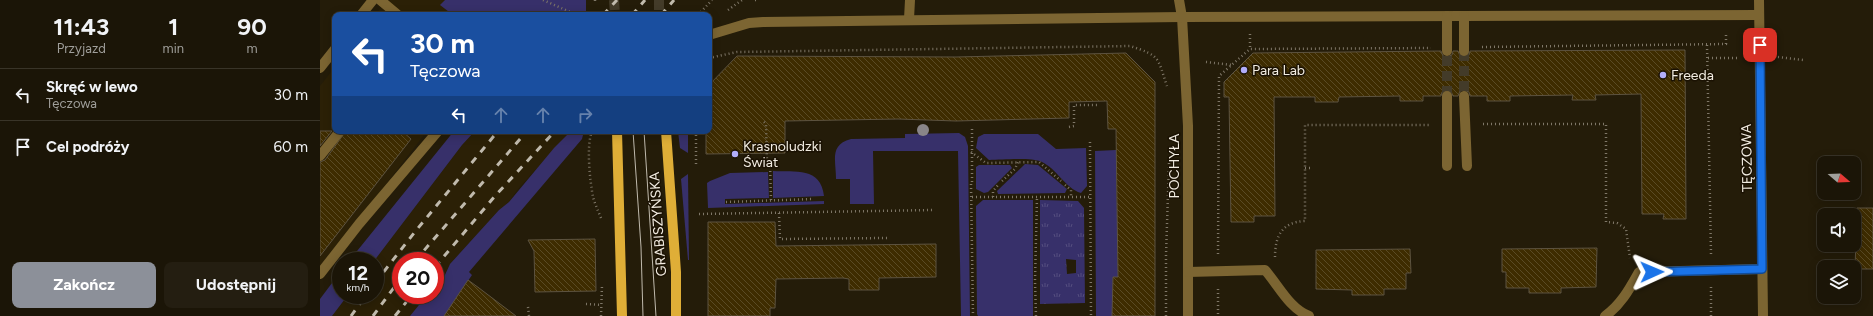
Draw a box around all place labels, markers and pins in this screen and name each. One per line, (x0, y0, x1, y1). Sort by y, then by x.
pin (1743, 28, 1777, 62)
place label: Para Lab (1252, 62, 1305, 79)
marker: Para Lab (1239, 65, 1249, 75)
place label: Freeda (1671, 67, 1714, 84)
marker: Freeda (1658, 70, 1668, 80)
place label: Krasnoludzki Świat (743, 138, 822, 171)
marker: Krasnoludzki Świat (730, 149, 740, 159)

